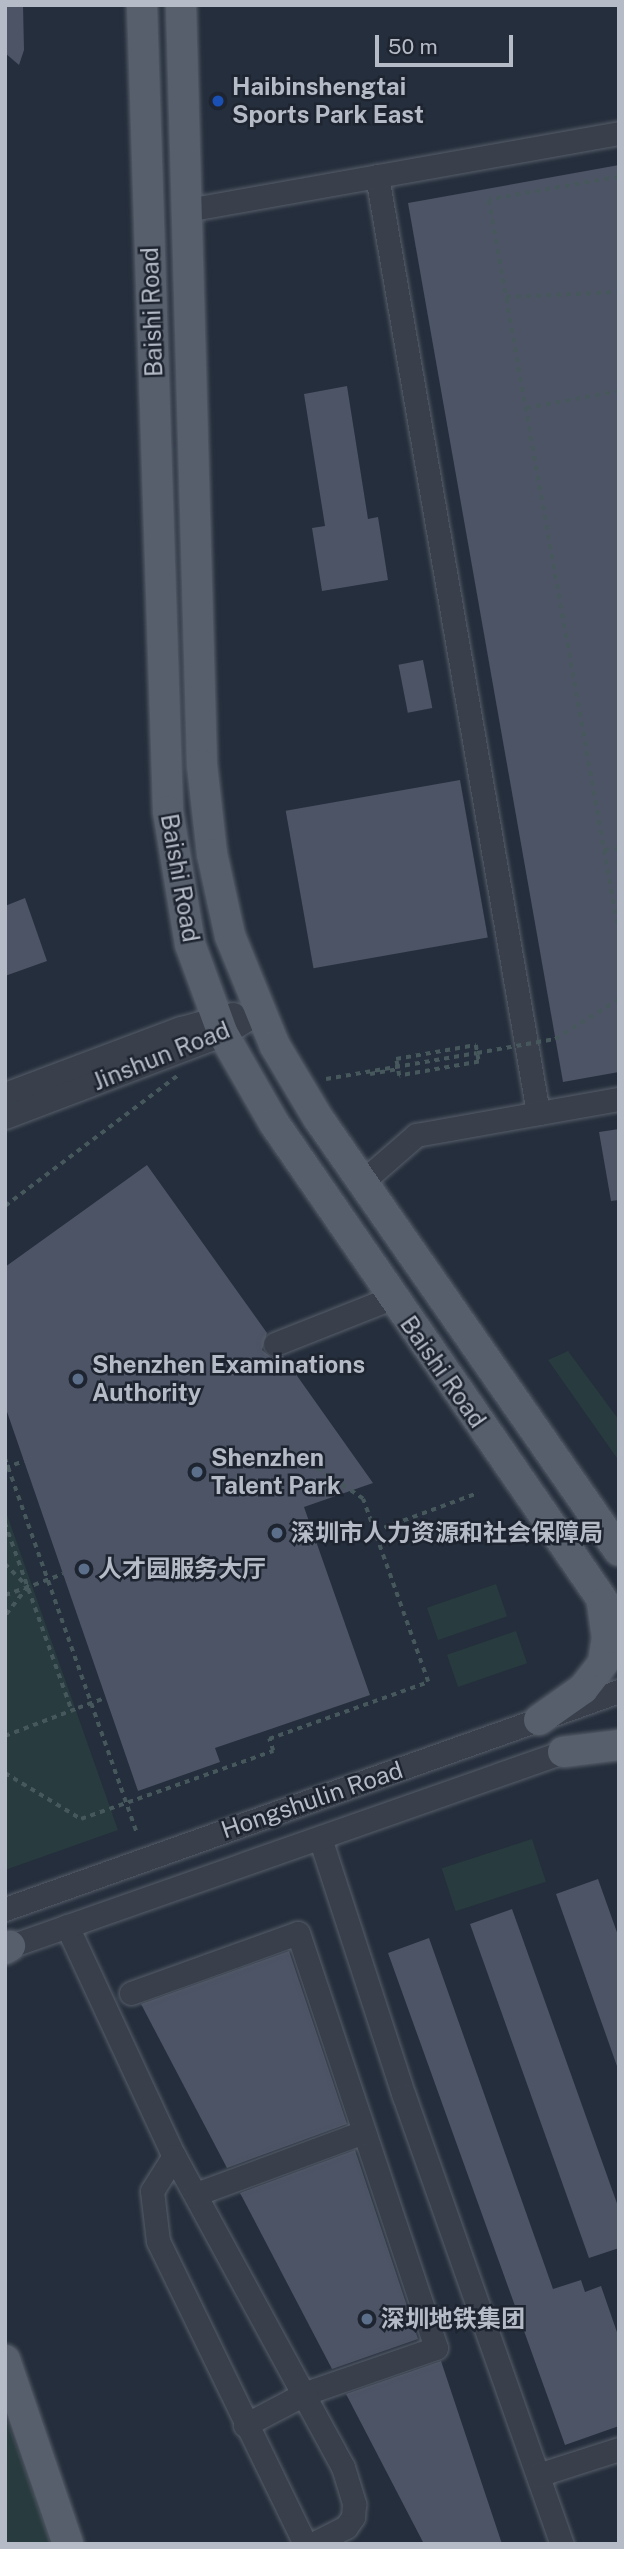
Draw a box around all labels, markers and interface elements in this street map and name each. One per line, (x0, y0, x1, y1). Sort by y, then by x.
scale bar (379, 21, 517, 65)
text: 50 m (388, 34, 438, 59)
place label: Haibinshengtai Sports Park East (232, 73, 424, 129)
marker: Haibinshengtai Sports Park East (210, 93, 226, 109)
street label: Baishi Road (135, 247, 169, 377)
street label: Baishi Road (155, 812, 205, 944)
street label: Jinshun Road (88, 1015, 234, 1097)
street label: Baishi Road (394, 1311, 492, 1433)
place label: Shenzhen Examinations Authority (92, 1351, 365, 1407)
marker: Shenzhen Examinations Authority (70, 1371, 86, 1387)
place label: Shenzhen Talent Park (211, 1444, 341, 1500)
marker: Shenzhen Talent Park (189, 1464, 205, 1480)
place label: 深圳市人力资源和社会保障局 (291, 1519, 603, 1547)
marker: 深圳市人力资源和社会保障局 (269, 1525, 285, 1541)
place label: 人才园服务大厅 (98, 1555, 266, 1583)
marker: 人才园服务大厅 (76, 1561, 92, 1577)
street label: Hongshulin Road (217, 1755, 407, 1845)
place label: 深圳地铁集团 (381, 2305, 525, 2333)
marker: 深圳地铁集团 (359, 2311, 375, 2327)

